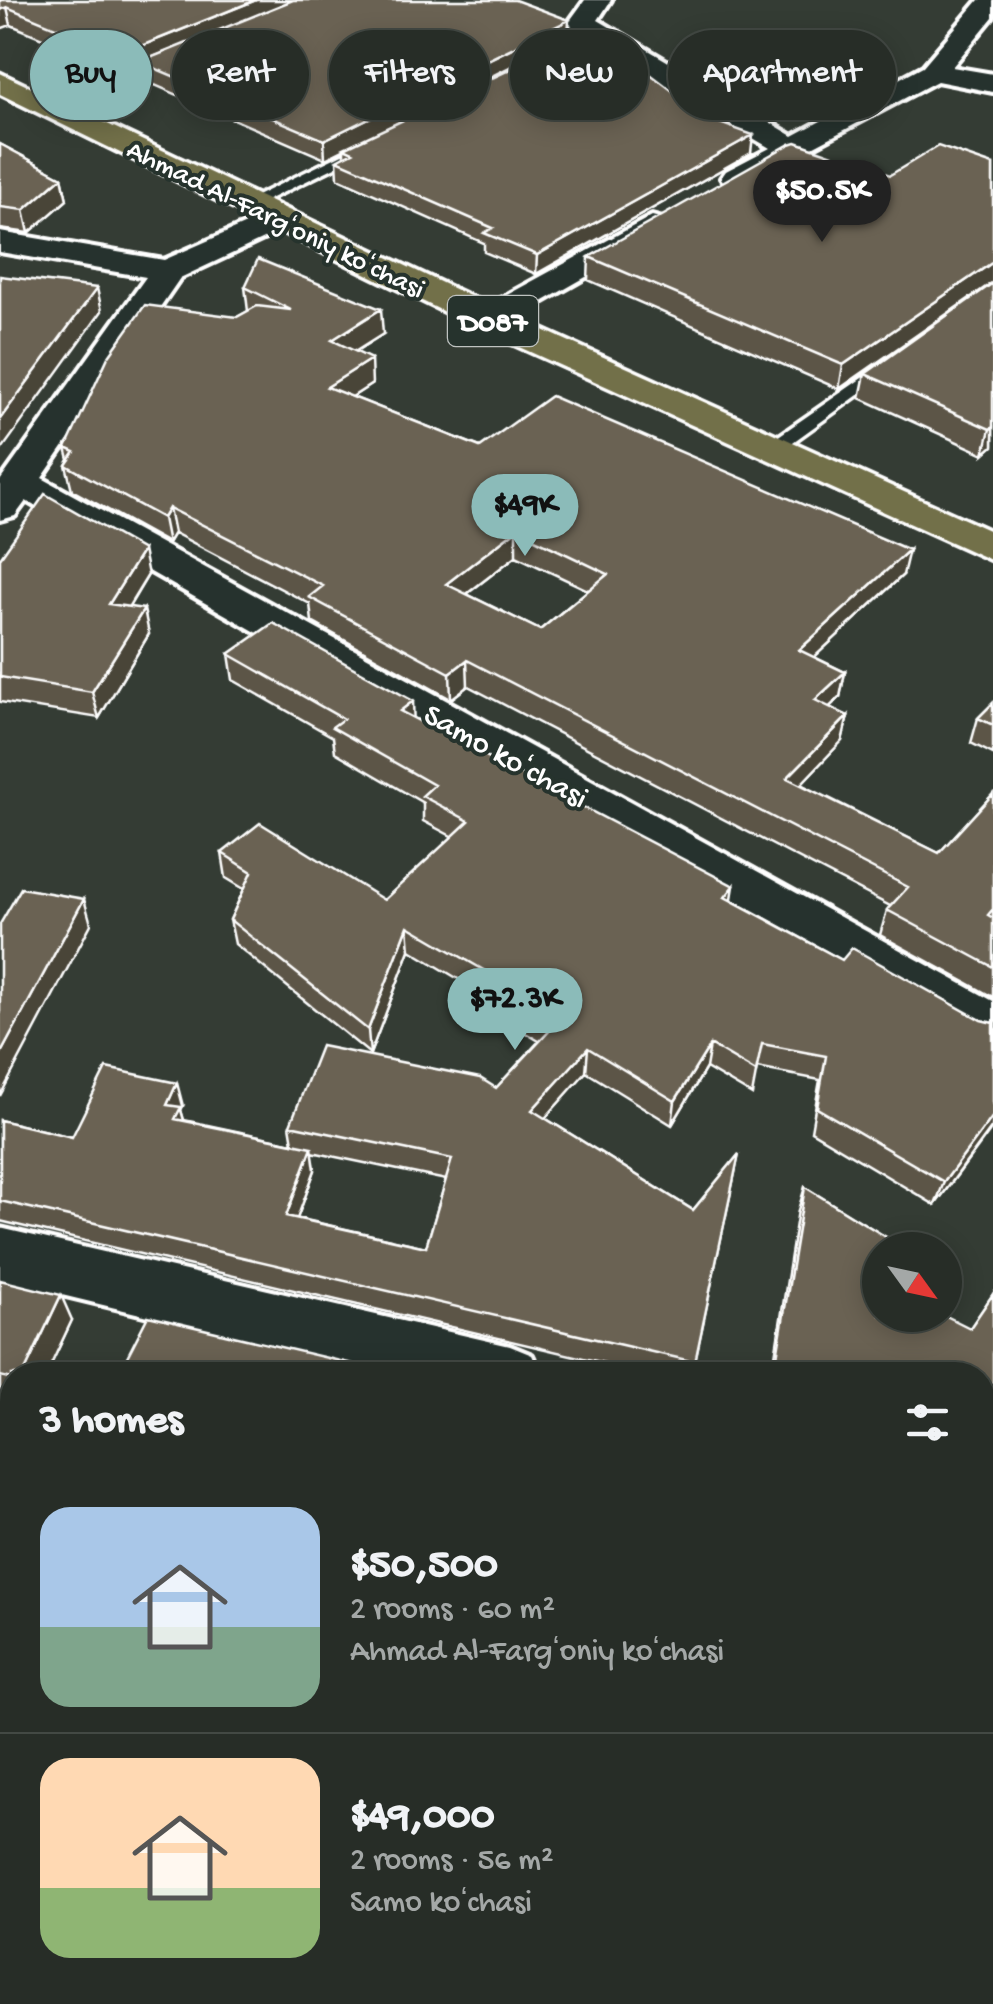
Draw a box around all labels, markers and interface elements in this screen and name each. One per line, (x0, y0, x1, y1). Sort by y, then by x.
chip: Buy (30, 30, 152, 120)
chip: Rent (172, 30, 309, 120)
chip: Filters (329, 30, 490, 120)
chip: New (510, 30, 648, 120)
chip: Apartment (668, 30, 896, 120)
street label: Ahmad Al-Fargʻoniy koʻchasi (121, 134, 429, 308)
pin: $50.5K (741, 160, 903, 245)
text: $50.5K (775, 173, 869, 211)
road number: D087 (448, 296, 538, 346)
pin: $49K (466, 474, 584, 559)
text: $49K (493, 487, 557, 525)
street label: Samo koʻchasi (416, 698, 593, 819)
pin: $72.3K (434, 968, 596, 1053)
text: $72.3K (470, 981, 560, 1019)
north arrow (862, 1232, 962, 1332)
map controls (862, 1232, 962, 1332)
icon: filters (900, 1395, 955, 1450)
text: 3 homes (40, 1398, 183, 1447)
text: $50,500 (350, 1543, 498, 1592)
icon: home (120, 1547, 240, 1667)
text: 2 rooms · 60 m² (350, 1592, 555, 1630)
text: Ahmad Al-Fargʻoniy koʻchasi (350, 1634, 724, 1672)
text: $49,000 (350, 1794, 495, 1843)
icon: home (120, 1798, 240, 1918)
text: 2 rooms · 56 m² (350, 1843, 554, 1881)
text: Samo koʻchasi (350, 1885, 532, 1923)

